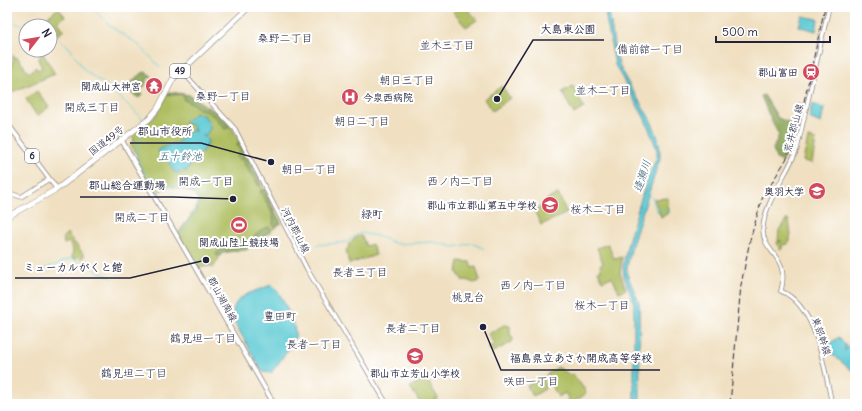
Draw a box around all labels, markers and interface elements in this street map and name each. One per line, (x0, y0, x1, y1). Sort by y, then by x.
callout: 大島東公園 (533, 17, 604, 40)
north arrow (18, 18, 58, 58)
scale bar (716, 18, 830, 44)
text: 大島東公園 (541, 22, 596, 36)
text: 500 m (722, 24, 759, 39)
text: N (39, 26, 55, 40)
district label: 桑野二丁目 (258, 31, 313, 45)
district label: 並木三丁目 (420, 38, 475, 52)
district label: 備前舘一丁目 (617, 42, 683, 56)
station icon: 郡山富田 (801, 62, 821, 82)
road number: 49 (170, 64, 190, 78)
place label: 郡山富田 (758, 66, 798, 79)
district label: 朝日三丁目 (380, 73, 435, 87)
temple icon: 開成山大神宮 (144, 76, 164, 96)
place label: 開成山大神宮 (81, 80, 141, 93)
district label: 並木二丁目 (576, 83, 631, 97)
hospital icon: 今泉西病院 (340, 87, 360, 107)
district label: 桑野一丁目 (196, 89, 251, 103)
place label: 今泉西病院 (363, 91, 413, 104)
district label: 開成三丁目 (65, 100, 120, 114)
street label: 荒井郡山線 (781, 102, 806, 154)
district label: 朝日二丁目 (335, 114, 390, 128)
callout: 郡山市役所 (130, 120, 201, 143)
street label: 国道49号 (86, 122, 127, 158)
text: 郡山市役所 (138, 124, 193, 138)
road number: 6 (25, 149, 39, 163)
water label: 五十鈴池 (158, 149, 203, 163)
water label: 逢瀬川 (630, 158, 654, 194)
district label: 朝日一丁目 (282, 162, 337, 176)
callout: 郡山総合運動場 (80, 174, 173, 197)
district label: 開成一丁目 (179, 174, 234, 188)
district label: 西ノ内二丁目 (427, 174, 493, 188)
text: 郡山総合運動場 (89, 178, 166, 192)
school or university icon: 奥羽大学 (807, 181, 827, 201)
place label: 奥羽大学 (764, 185, 804, 198)
school or university icon: 郡山市立郡山第五中学校 (540, 195, 560, 215)
place label: 郡山市立郡山第五中学校 (427, 199, 537, 212)
district label: 桜木二丁目 (571, 202, 626, 216)
street label: 河内郡山線 (278, 205, 313, 255)
district label: 緑町 (361, 207, 383, 221)
district label: 開成二丁目 (115, 210, 170, 224)
sports icon: 開成山陸上競技場 (229, 215, 249, 235)
place label: 開成山陸上競技場 (199, 236, 279, 249)
callout: ミューカルがくと館 (15, 255, 130, 278)
text: ミューカルがくと館 (24, 260, 122, 274)
district label: 長者三丁目 (333, 265, 388, 279)
street label: 郡山湖南線 (205, 274, 240, 324)
district label: 西ノ内一丁目 (500, 278, 566, 292)
district label: 桃見台 (452, 290, 485, 304)
district label: 桜木一丁目 (575, 298, 630, 312)
district label: 豊田町 (264, 309, 297, 323)
street label: 東部幹線 (809, 315, 834, 357)
district label: 長者二丁目 (386, 321, 441, 335)
district label: 鶴見坦一丁目 (170, 331, 236, 345)
district label: 長者一丁目 (287, 337, 342, 351)
school or university icon: 郡山市立芳山小学校 (405, 346, 425, 366)
callout: 福島県立あさか開成高等学校 (501, 347, 660, 370)
text: 福島県立あさか開成高等学校 (510, 351, 652, 365)
district label: 鶴見坦二丁目 (101, 366, 167, 380)
place label: 郡山市立芳山小学校 (370, 367, 460, 380)
district label: 咲田一丁目 (504, 374, 559, 388)

